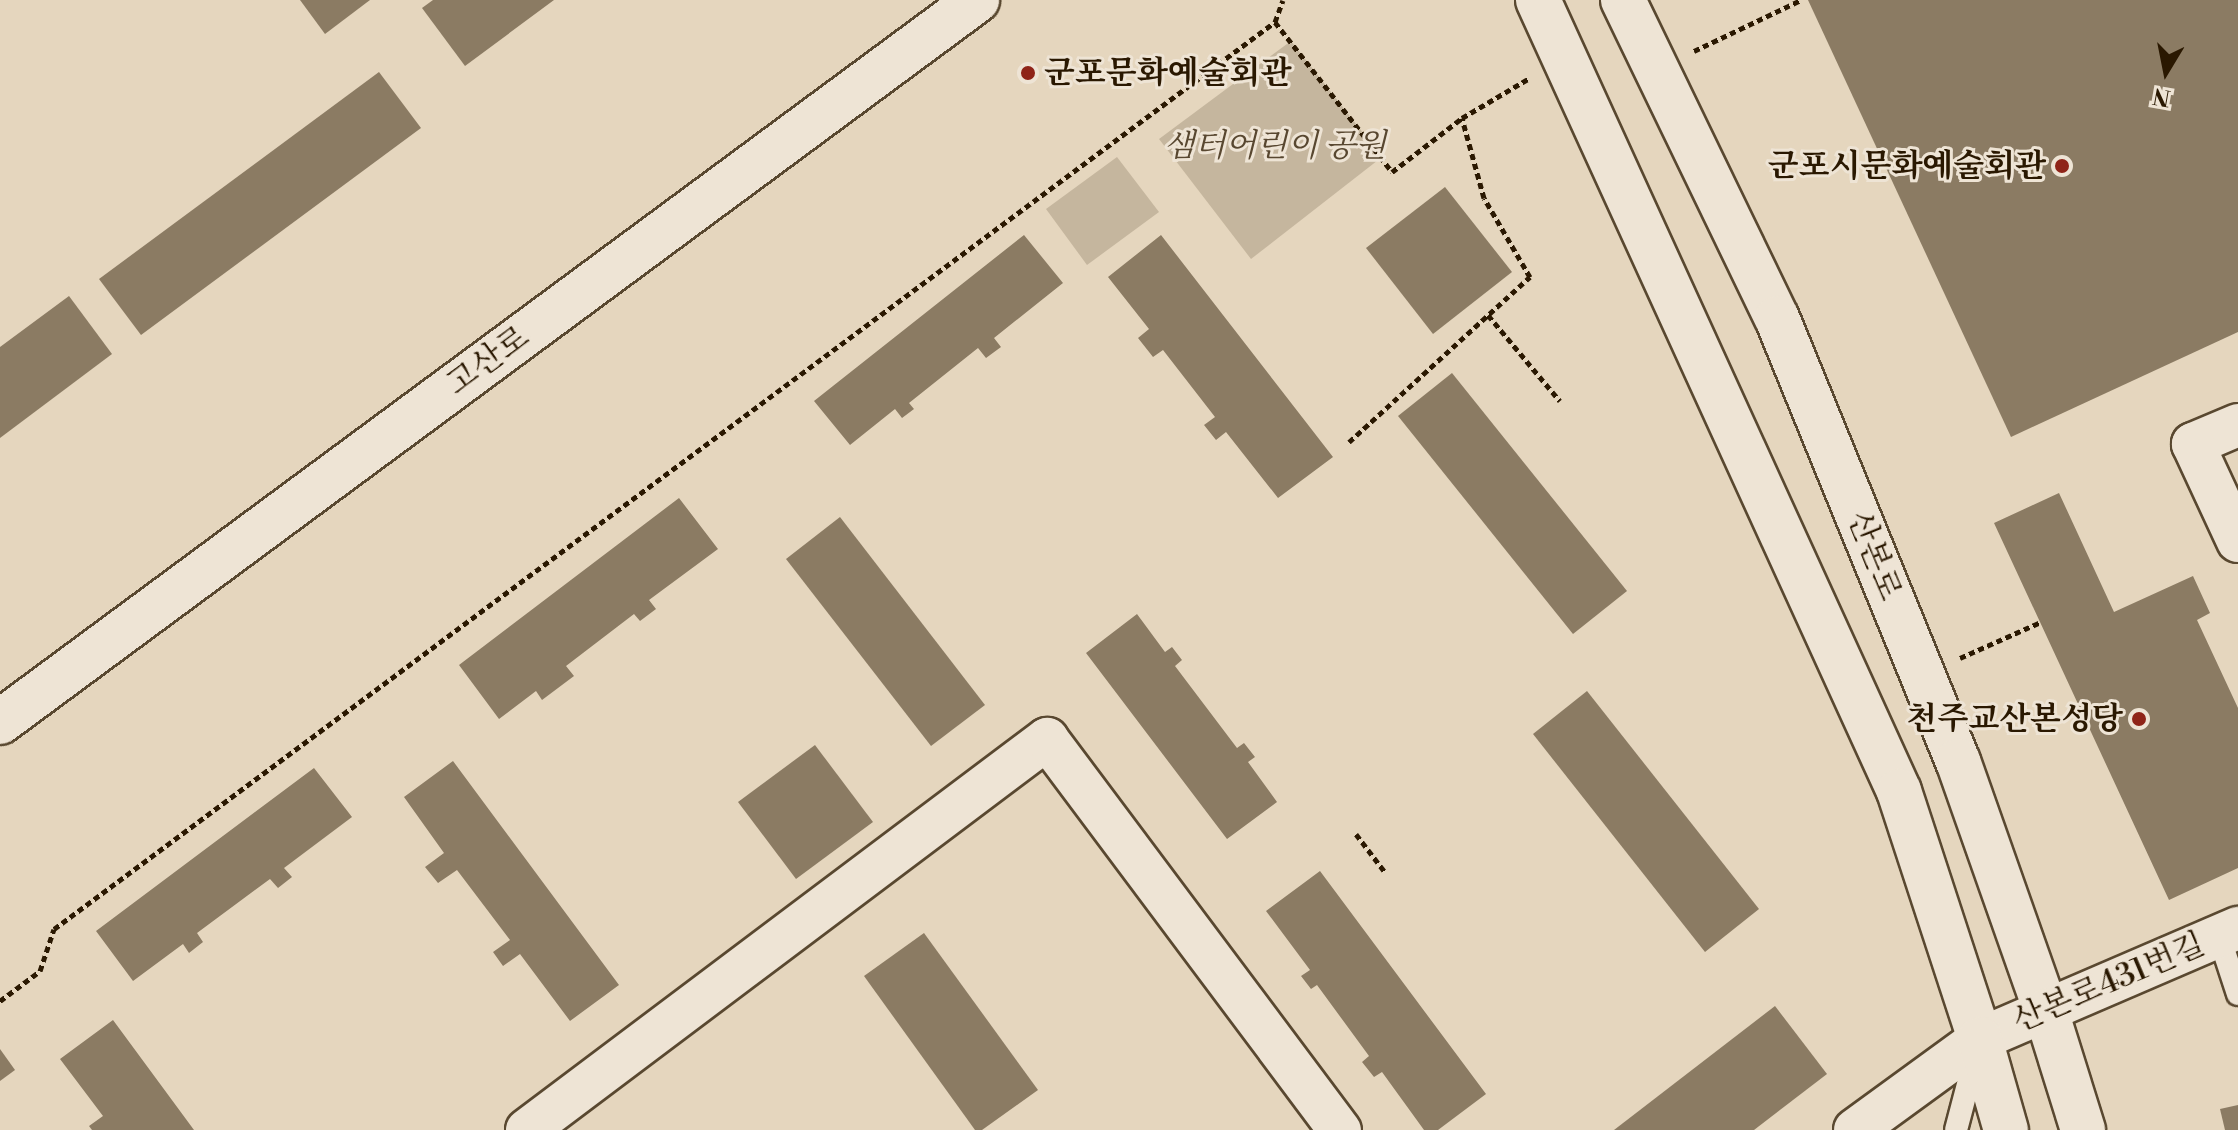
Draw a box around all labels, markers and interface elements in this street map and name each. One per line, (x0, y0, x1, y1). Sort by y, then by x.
north arrow (2126, 32, 2206, 112)
place label: 군포문화예술회관 (1044, 54, 1291, 92)
marker: 군포문화예술회관 (1019, 64, 1037, 82)
text: N (2151, 81, 2173, 111)
park label: 샘터어린이 공원 (1164, 127, 1386, 165)
place label: 군포시문화예술회관 (1768, 147, 2046, 185)
marker: 군포시문화예술회관 (2053, 157, 2071, 175)
street label: 고산로 (439, 318, 537, 404)
street label: 산본로 (1839, 506, 1909, 606)
place label: 천주교산본성당 (1907, 700, 2123, 738)
marker: 천주교산본성당 (2130, 710, 2148, 728)
street label: 산본로431번길 (2007, 925, 2211, 1041)

